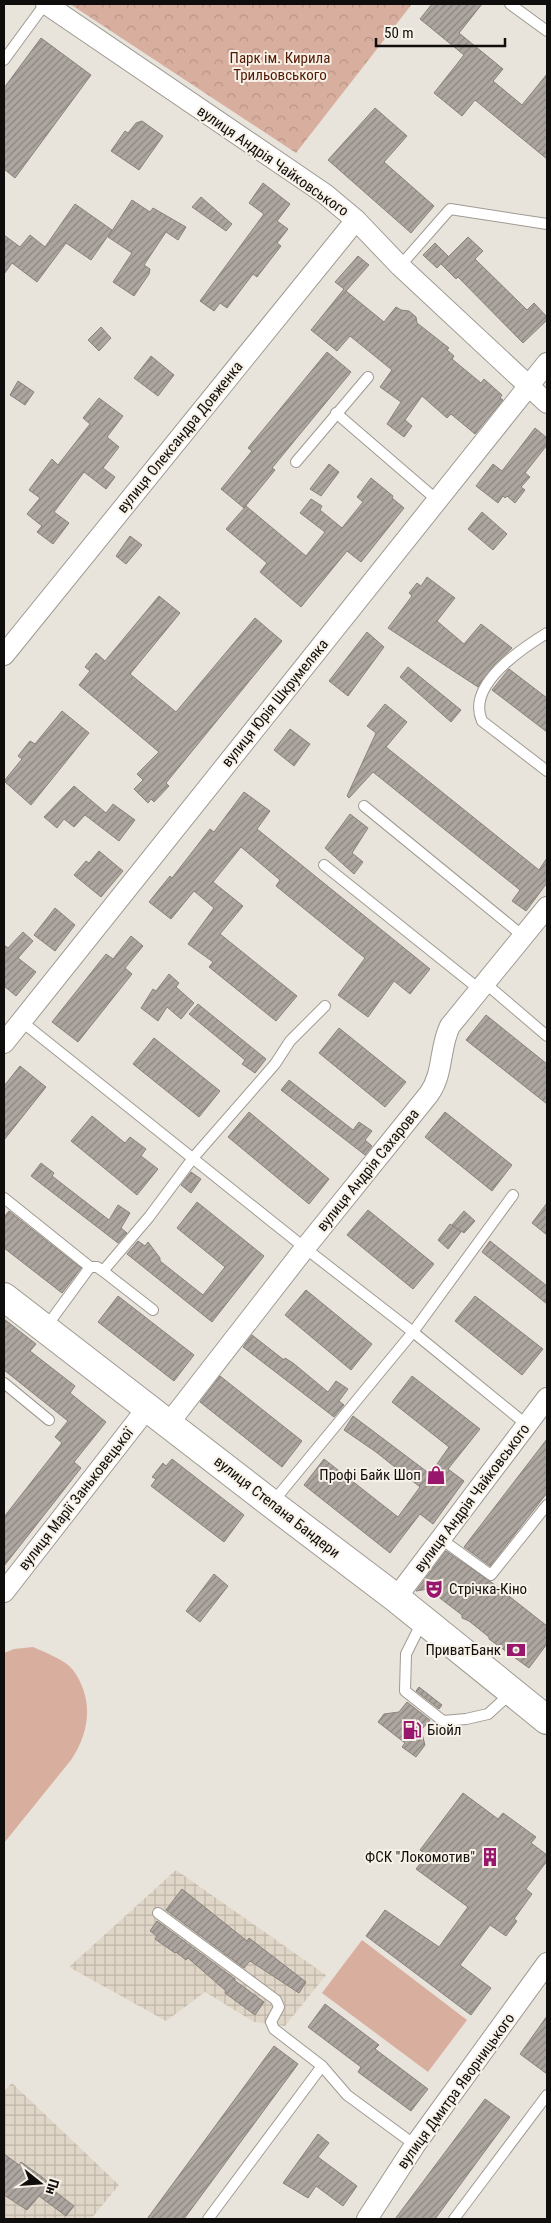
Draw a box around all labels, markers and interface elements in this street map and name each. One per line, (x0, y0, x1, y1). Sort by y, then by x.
scale bar (376, 15, 505, 47)
text: 50 m (384, 24, 414, 42)
park label: Парк ім. Кирила Трильовського (230, 49, 330, 84)
street label: вулиця Андрія Чайковського (194, 102, 352, 220)
street label: вулиця Олександра Довженка (113, 358, 247, 516)
street label: вулиця Юрія Шкрумеляка (218, 635, 332, 771)
street label: вулиця Андрія Сахарова (313, 1105, 423, 1235)
street label: вулиця Андрія Чайковського (410, 1420, 534, 1576)
street label: вулиця Марії Заньковецької (15, 1423, 138, 1574)
street label: вулиця Степана Бандери (210, 1452, 344, 1562)
shop icon: Профі Байк Шоп (425, 1464, 447, 1486)
place label: Профі Байк Шоп (319, 1466, 421, 1484)
theatre icon: Стрічка-Кіно (423, 1578, 445, 1600)
place label: Стрічка-Кіно (449, 1580, 527, 1598)
bank icon: ПриватБанк (505, 1639, 527, 1661)
place label: ПриватБанк (425, 1641, 501, 1659)
fuel station icon: Біойл (401, 1719, 423, 1741)
place label: Біойл (427, 1721, 462, 1739)
building icon: ФСК "Локомотив" (479, 1846, 501, 1868)
place label: ФСК "Локомотив" (365, 1848, 475, 1866)
street label: вулиця Дмитра Яворницького (394, 2010, 518, 2172)
north arrow (15, 2158, 65, 2208)
text: Пн (42, 2177, 62, 2197)

